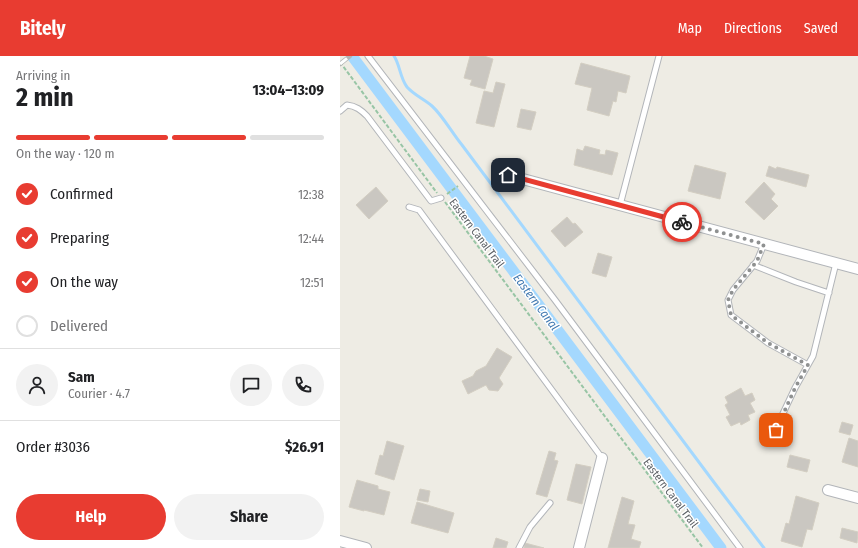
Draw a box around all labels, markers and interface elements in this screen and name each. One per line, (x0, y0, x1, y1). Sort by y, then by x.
text: Bitely (20, 17, 66, 40)
text: Map (678, 20, 702, 37)
text: Directions (724, 20, 782, 37)
text: Saved (804, 20, 838, 37)
text: Arriving in (16, 68, 70, 83)
text: 13:04–13:09 (252, 81, 324, 99)
text: 2 min (16, 82, 74, 113)
text: On the way · 120 m (16, 146, 114, 161)
pin (491, 158, 525, 192)
icon: home (497, 164, 519, 186)
icon: check (16, 183, 38, 205)
text: Confirmed (50, 185, 113, 203)
text: 12:38 (298, 187, 324, 202)
street label: Eastern Canal Trail (446, 196, 507, 270)
courier (662, 202, 702, 242)
icon: bike (671, 211, 693, 233)
icon: check (16, 227, 38, 249)
text: Preparing (50, 229, 109, 247)
text: 12:44 (298, 231, 324, 246)
icon: check (16, 271, 38, 293)
water label: Eastern Canal (510, 271, 562, 333)
text: On the way (50, 273, 118, 291)
text: 12:51 (300, 275, 324, 290)
text: Delivered (50, 317, 108, 335)
button: person (16, 364, 58, 406)
button: chat (230, 364, 272, 406)
button: phone (282, 364, 324, 406)
text: Sam (68, 368, 95, 386)
text: Courier · 4.7 (68, 386, 130, 401)
pin (759, 413, 793, 447)
icon: bag (765, 419, 787, 441)
text: Order #3036 (16, 438, 90, 456)
text: $26.91 (285, 438, 324, 456)
street label: Eastern Canal Trail (640, 456, 701, 530)
button: Help (16, 494, 166, 540)
button: Share (174, 494, 324, 540)

